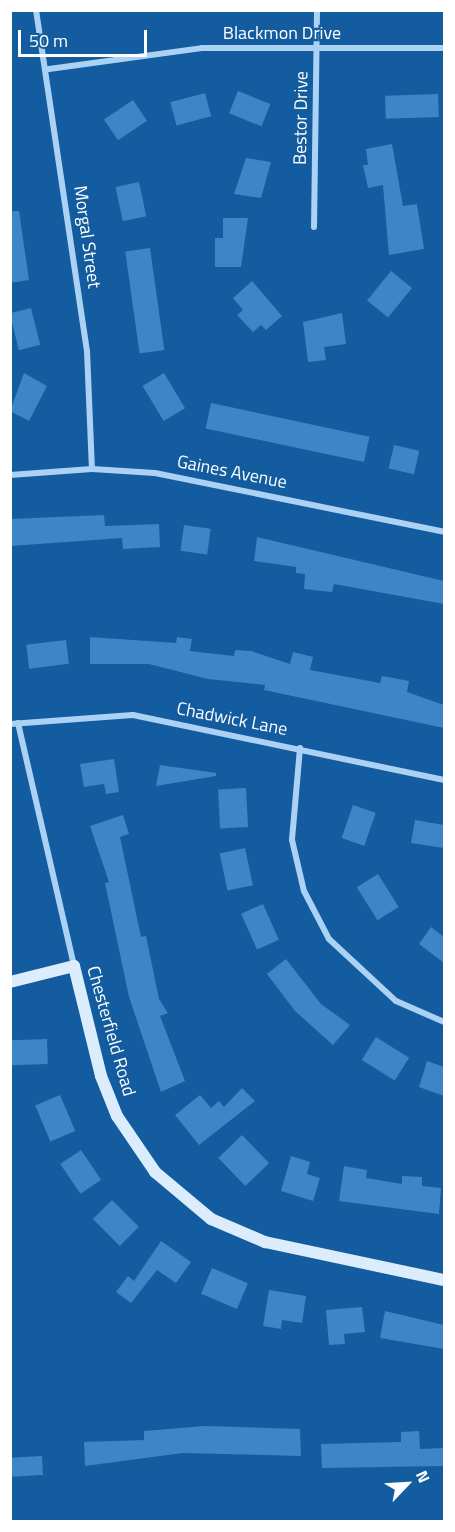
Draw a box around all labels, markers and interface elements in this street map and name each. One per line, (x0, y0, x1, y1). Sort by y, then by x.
scale bar (21, 18, 150, 56)
street label: Blackmon Drive (223, 22, 341, 44)
text: 50 m (29, 27, 68, 54)
street label: Bestor Drive (289, 71, 313, 165)
street label: Morgal Street (69, 184, 105, 290)
street label: Gaines Avenue (175, 451, 289, 493)
street label: Chadwick Lane (175, 698, 289, 740)
street label: Chesterfield Road (82, 964, 140, 1098)
north arrow (377, 1454, 437, 1514)
text: N (410, 1466, 437, 1486)

